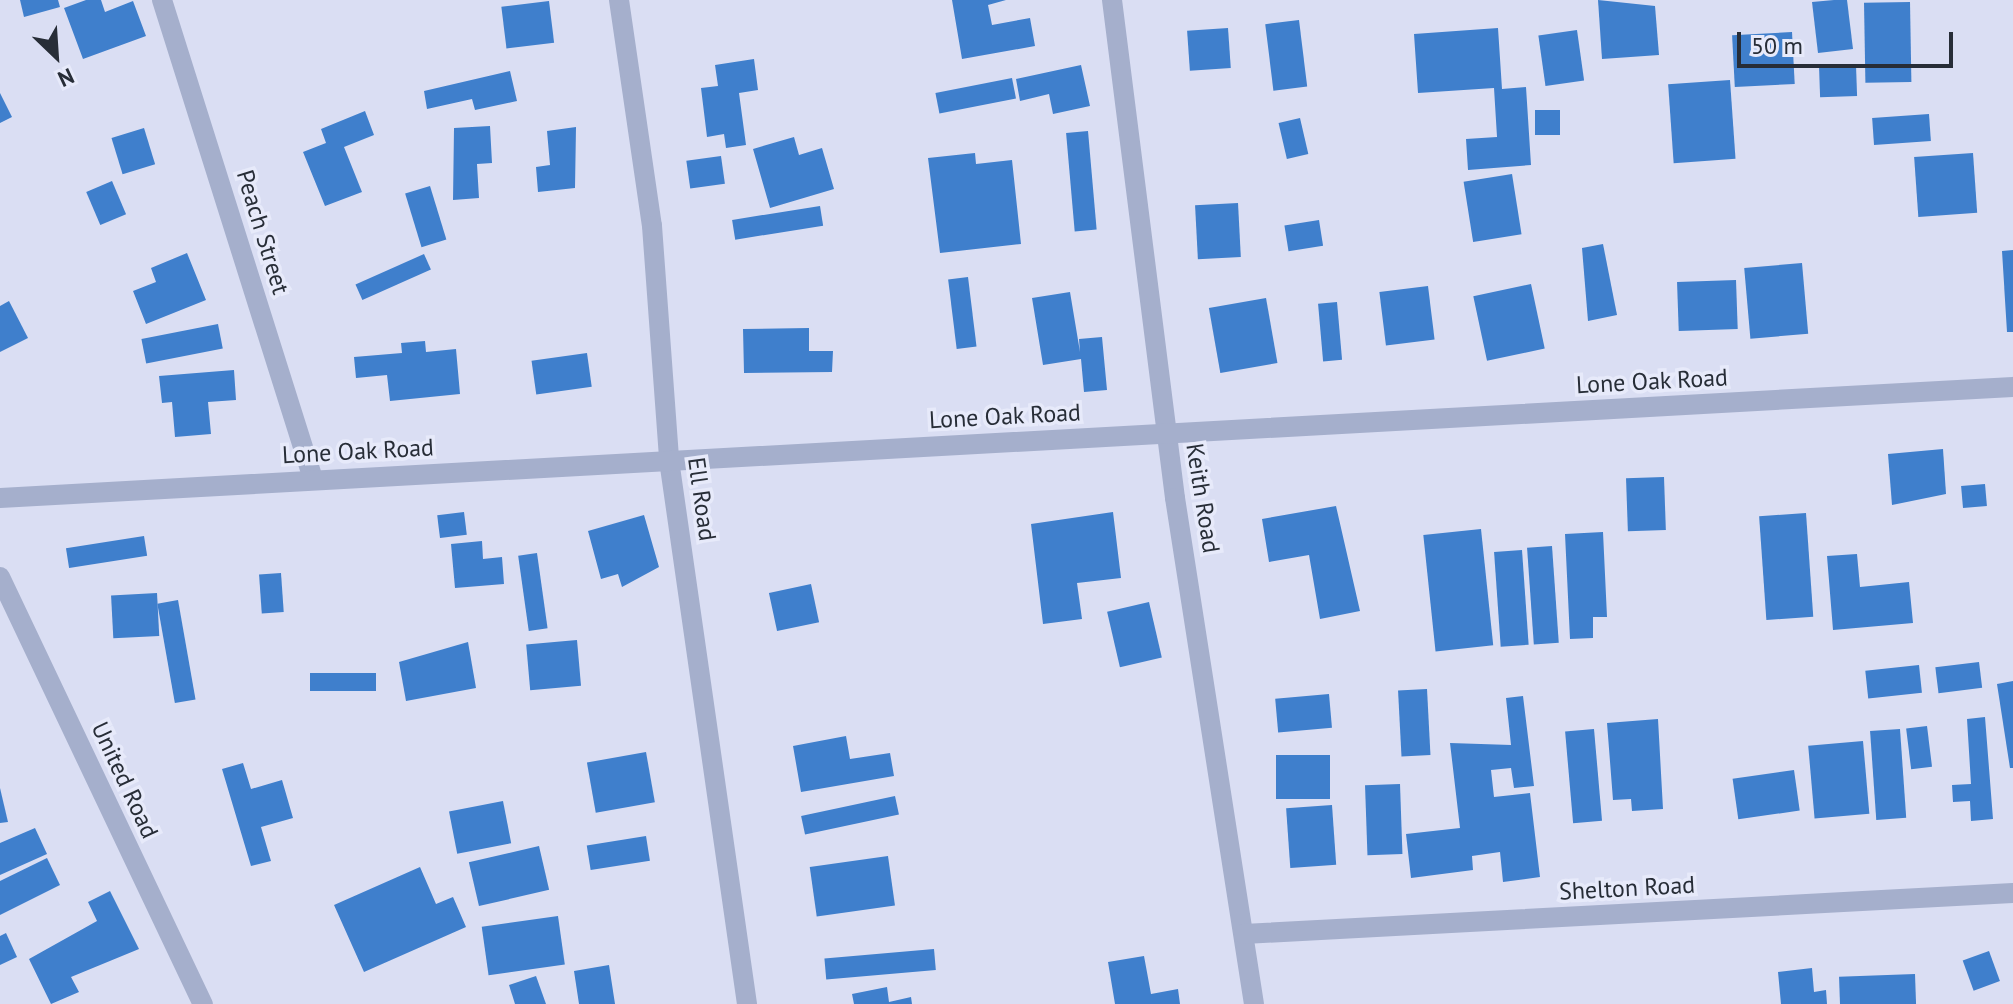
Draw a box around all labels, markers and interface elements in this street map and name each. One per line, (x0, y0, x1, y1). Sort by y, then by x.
north arrow (16, 16, 96, 96)
scale bar (1741, 16, 1957, 66)
text: 50 m (1751, 30, 1803, 61)
text: N (54, 62, 79, 93)
street label: Peach Street (230, 166, 296, 298)
street label: Lone Oak Road (1575, 363, 1729, 399)
street label: Lone Oak Road (928, 398, 1082, 434)
street label: Lone Oak Road (281, 433, 435, 469)
street label: Keith Road (1180, 441, 1226, 555)
street label: Ell Road (682, 455, 722, 543)
street label: United Road (85, 717, 165, 843)
street label: Shelton Road (1558, 870, 1696, 906)

